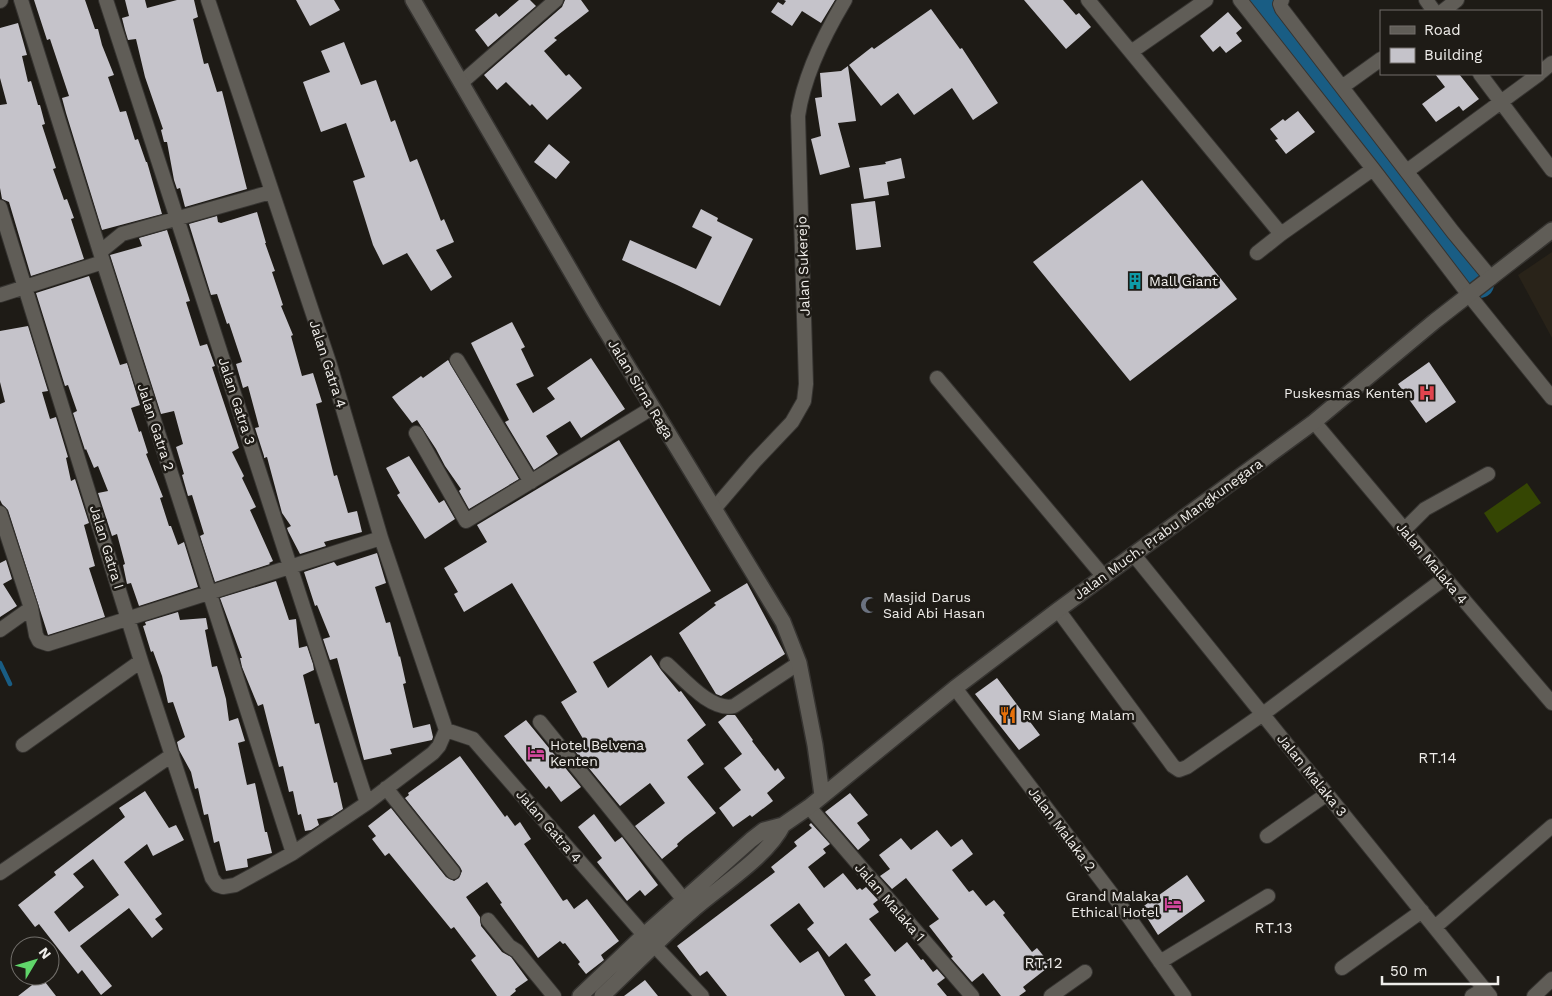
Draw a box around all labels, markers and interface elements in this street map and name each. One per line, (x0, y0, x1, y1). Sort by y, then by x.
legend (1380, 10, 1542, 75)
text: Road (1424, 21, 1461, 39)
text: Building (1424, 46, 1482, 64)
street label: Jalan Sukerejo (793, 216, 813, 316)
building icon: Mall Giant (1125, 271, 1145, 291)
place label: Mall Giant (1149, 273, 1218, 289)
street label: Jalan Gatra 4 (306, 318, 350, 410)
street label: Jalan Sirna Raga (605, 336, 677, 442)
street label: Jalan Gatra 3 (215, 355, 259, 447)
street label: Jalan Gatra 2 (134, 381, 178, 473)
hospital icon: Puskesmas Kenten (1417, 383, 1437, 403)
place label: Puskesmas Kenten (1284, 385, 1413, 401)
street label: Jalan Much. Prabu Mangkunegara (1071, 455, 1265, 603)
street label: Jalan Gatra I (87, 503, 127, 591)
street label: Jalan Malaka 4 (1393, 519, 1471, 607)
place label: Masjid Darus Said Abi Hasan (883, 589, 985, 621)
mosque icon: Masjid Darus Said Abi Hasan (859, 595, 879, 615)
restaurant icon: RM Siang Malam (998, 705, 1018, 725)
place label: RM Siang Malam (1022, 707, 1135, 723)
street label: Jalan Malaka 3 (1274, 730, 1350, 820)
place label: Hotel Belvena Kenten (550, 737, 644, 769)
hotel icon: Hotel Belvena Kenten (526, 743, 546, 763)
district label: RT.14 (1418, 749, 1458, 767)
street label: Jalan Malaka 2 (1025, 784, 1099, 874)
street label: Jalan Gatra 4 (513, 786, 585, 866)
street label: Jalan Malaka 1 (852, 860, 928, 944)
place label: Grand Malaka Ethical Hotel (1065, 888, 1160, 920)
hotel icon: Grand Malaka Ethical Hotel (1163, 894, 1183, 914)
district label: RT.13 (1254, 919, 1294, 937)
north arrow (10, 936, 60, 986)
text: N (36, 944, 55, 962)
district label: RT.12 (1024, 954, 1064, 972)
scale bar (1382, 954, 1498, 986)
text: 50 m (1390, 962, 1427, 980)

